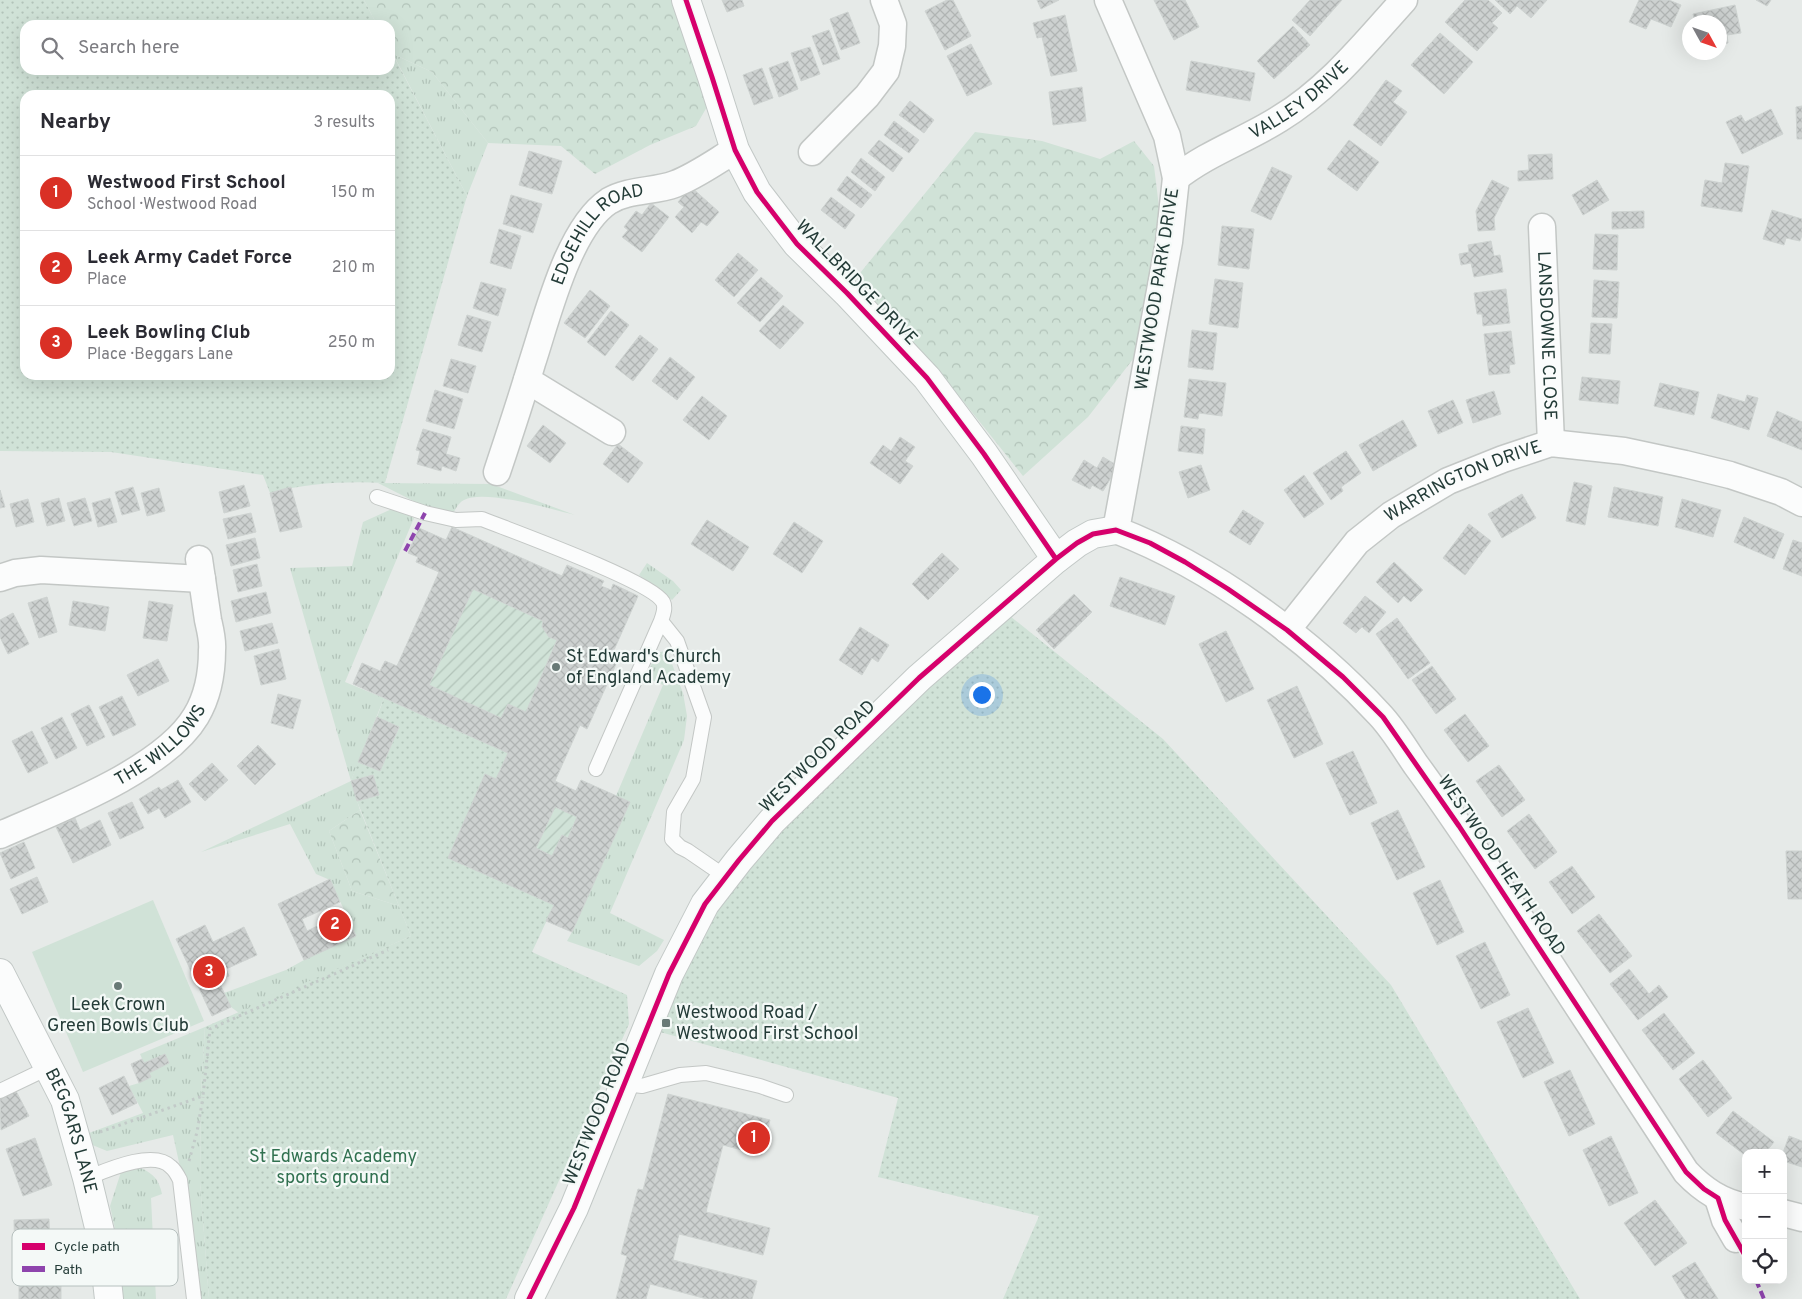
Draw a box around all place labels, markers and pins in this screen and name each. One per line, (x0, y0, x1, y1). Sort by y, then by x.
place label: St Edward's Church of England Academy (566, 646, 731, 690)
marker: St Edward's Church of England Academy (550, 661, 562, 673)
pin: 2 (319, 906, 351, 944)
pin: 3 (193, 953, 225, 991)
marker: Leek Crown Green Bowls Club (112, 980, 124, 992)
place label: Leek Crown Green Bowls Club (47, 994, 189, 1038)
place label: Westwood Road / Westwood First School (676, 1002, 858, 1046)
marker: Westwood Road / Westwood First School (660, 1017, 672, 1029)
pin: 1 (738, 1119, 770, 1157)

